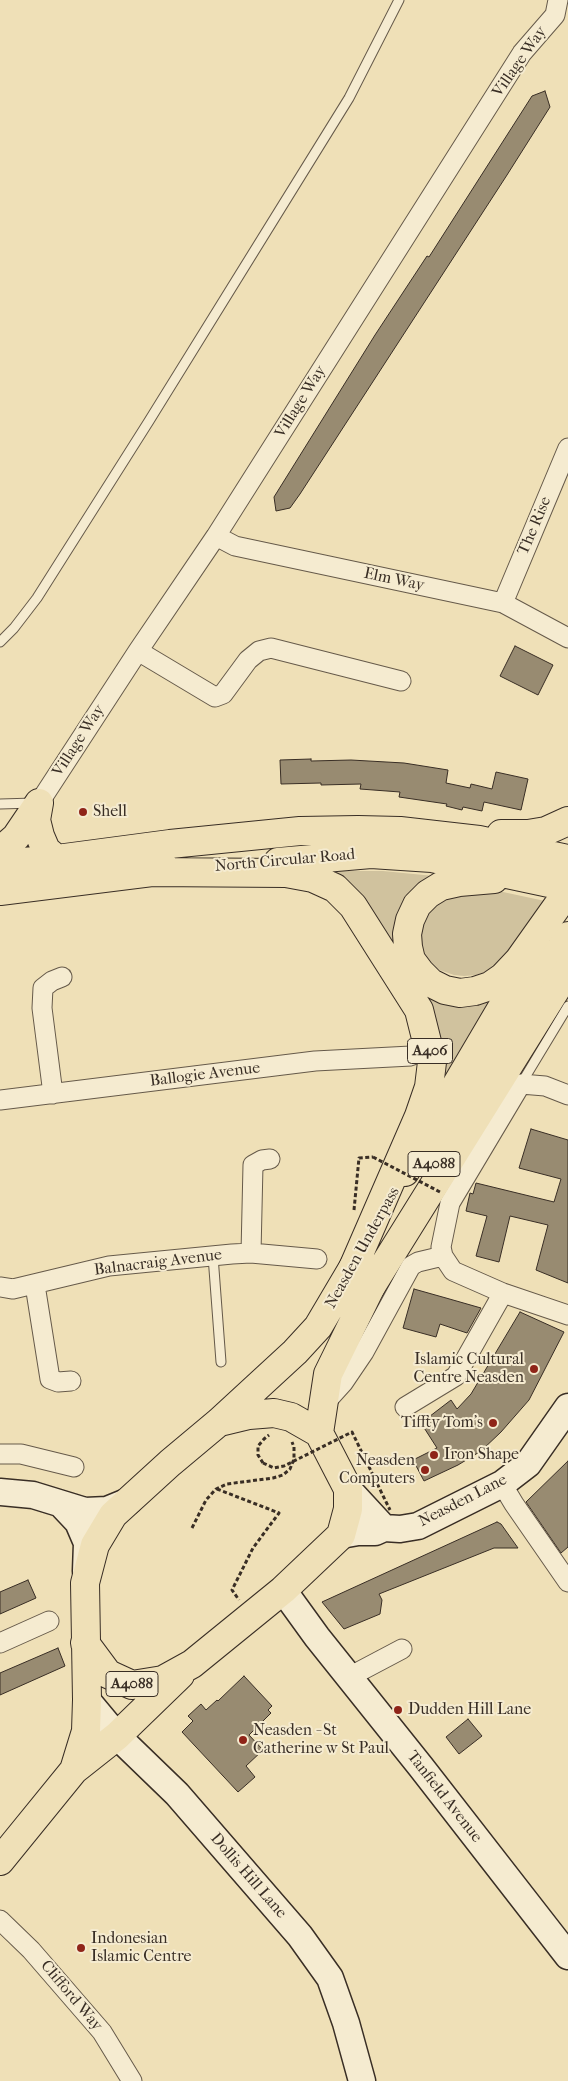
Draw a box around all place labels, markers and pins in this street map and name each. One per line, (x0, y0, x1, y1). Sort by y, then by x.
place label: Shell (93, 802, 127, 822)
marker: Shell (77, 806, 89, 818)
place label: Islamic Cultural Centre Neasden (413, 1350, 524, 1388)
marker: Islamic Cultural Centre Neasden (528, 1363, 540, 1375)
place label: Tiffty Tom's (401, 1413, 483, 1433)
marker: Tiffty Tom's (487, 1417, 499, 1429)
place label: Iron Shape (444, 1445, 519, 1465)
marker: Iron Shape (428, 1449, 440, 1461)
place label: Neasden Computers (339, 1451, 415, 1489)
marker: Neasden Computers (419, 1464, 431, 1476)
place label: Dudden Hill Lane (408, 1700, 531, 1720)
marker: Dudden Hill Lane (392, 1704, 404, 1716)
place label: Neasden - St Catherine w St Paul (253, 1721, 389, 1759)
marker: Neasden - St Catherine w St Paul (237, 1734, 249, 1746)
place label: Indonesian Islamic Centre (91, 1929, 192, 1967)
marker: Indonesian Islamic Centre (75, 1942, 87, 1954)

